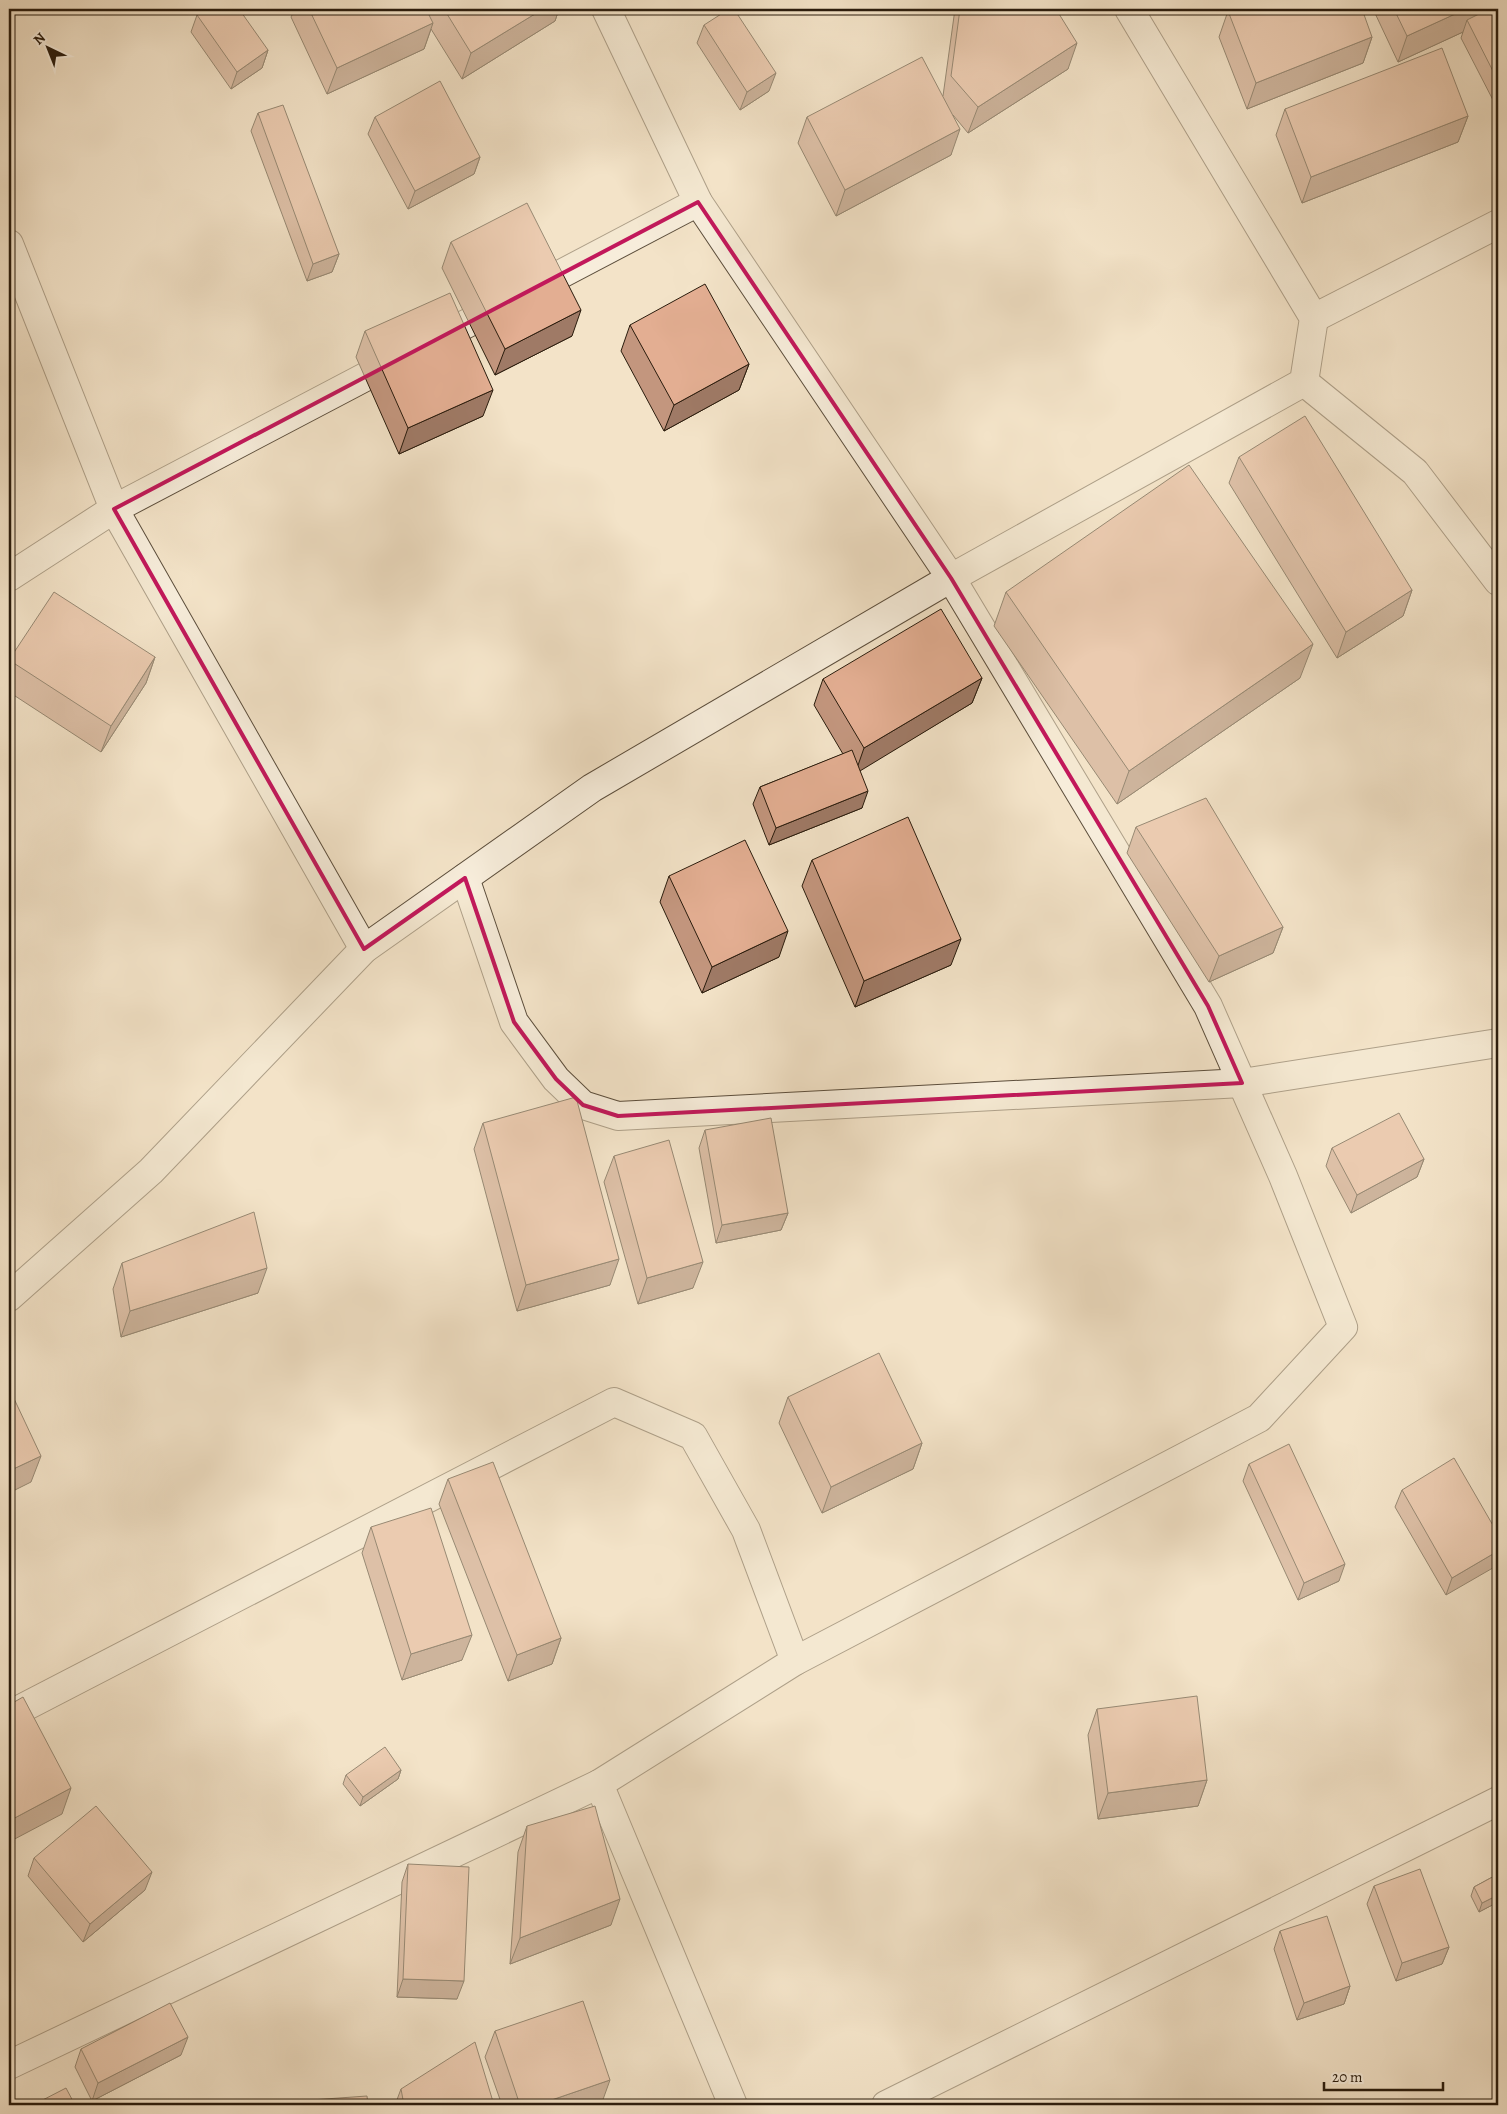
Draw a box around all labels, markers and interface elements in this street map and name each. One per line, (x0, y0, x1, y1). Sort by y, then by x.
north arrow (22, 22, 72, 72)
text: N (29, 28, 50, 49)
scale bar (1324, 2059, 1443, 2091)
text: 20 m (1332, 2067, 1363, 2087)

